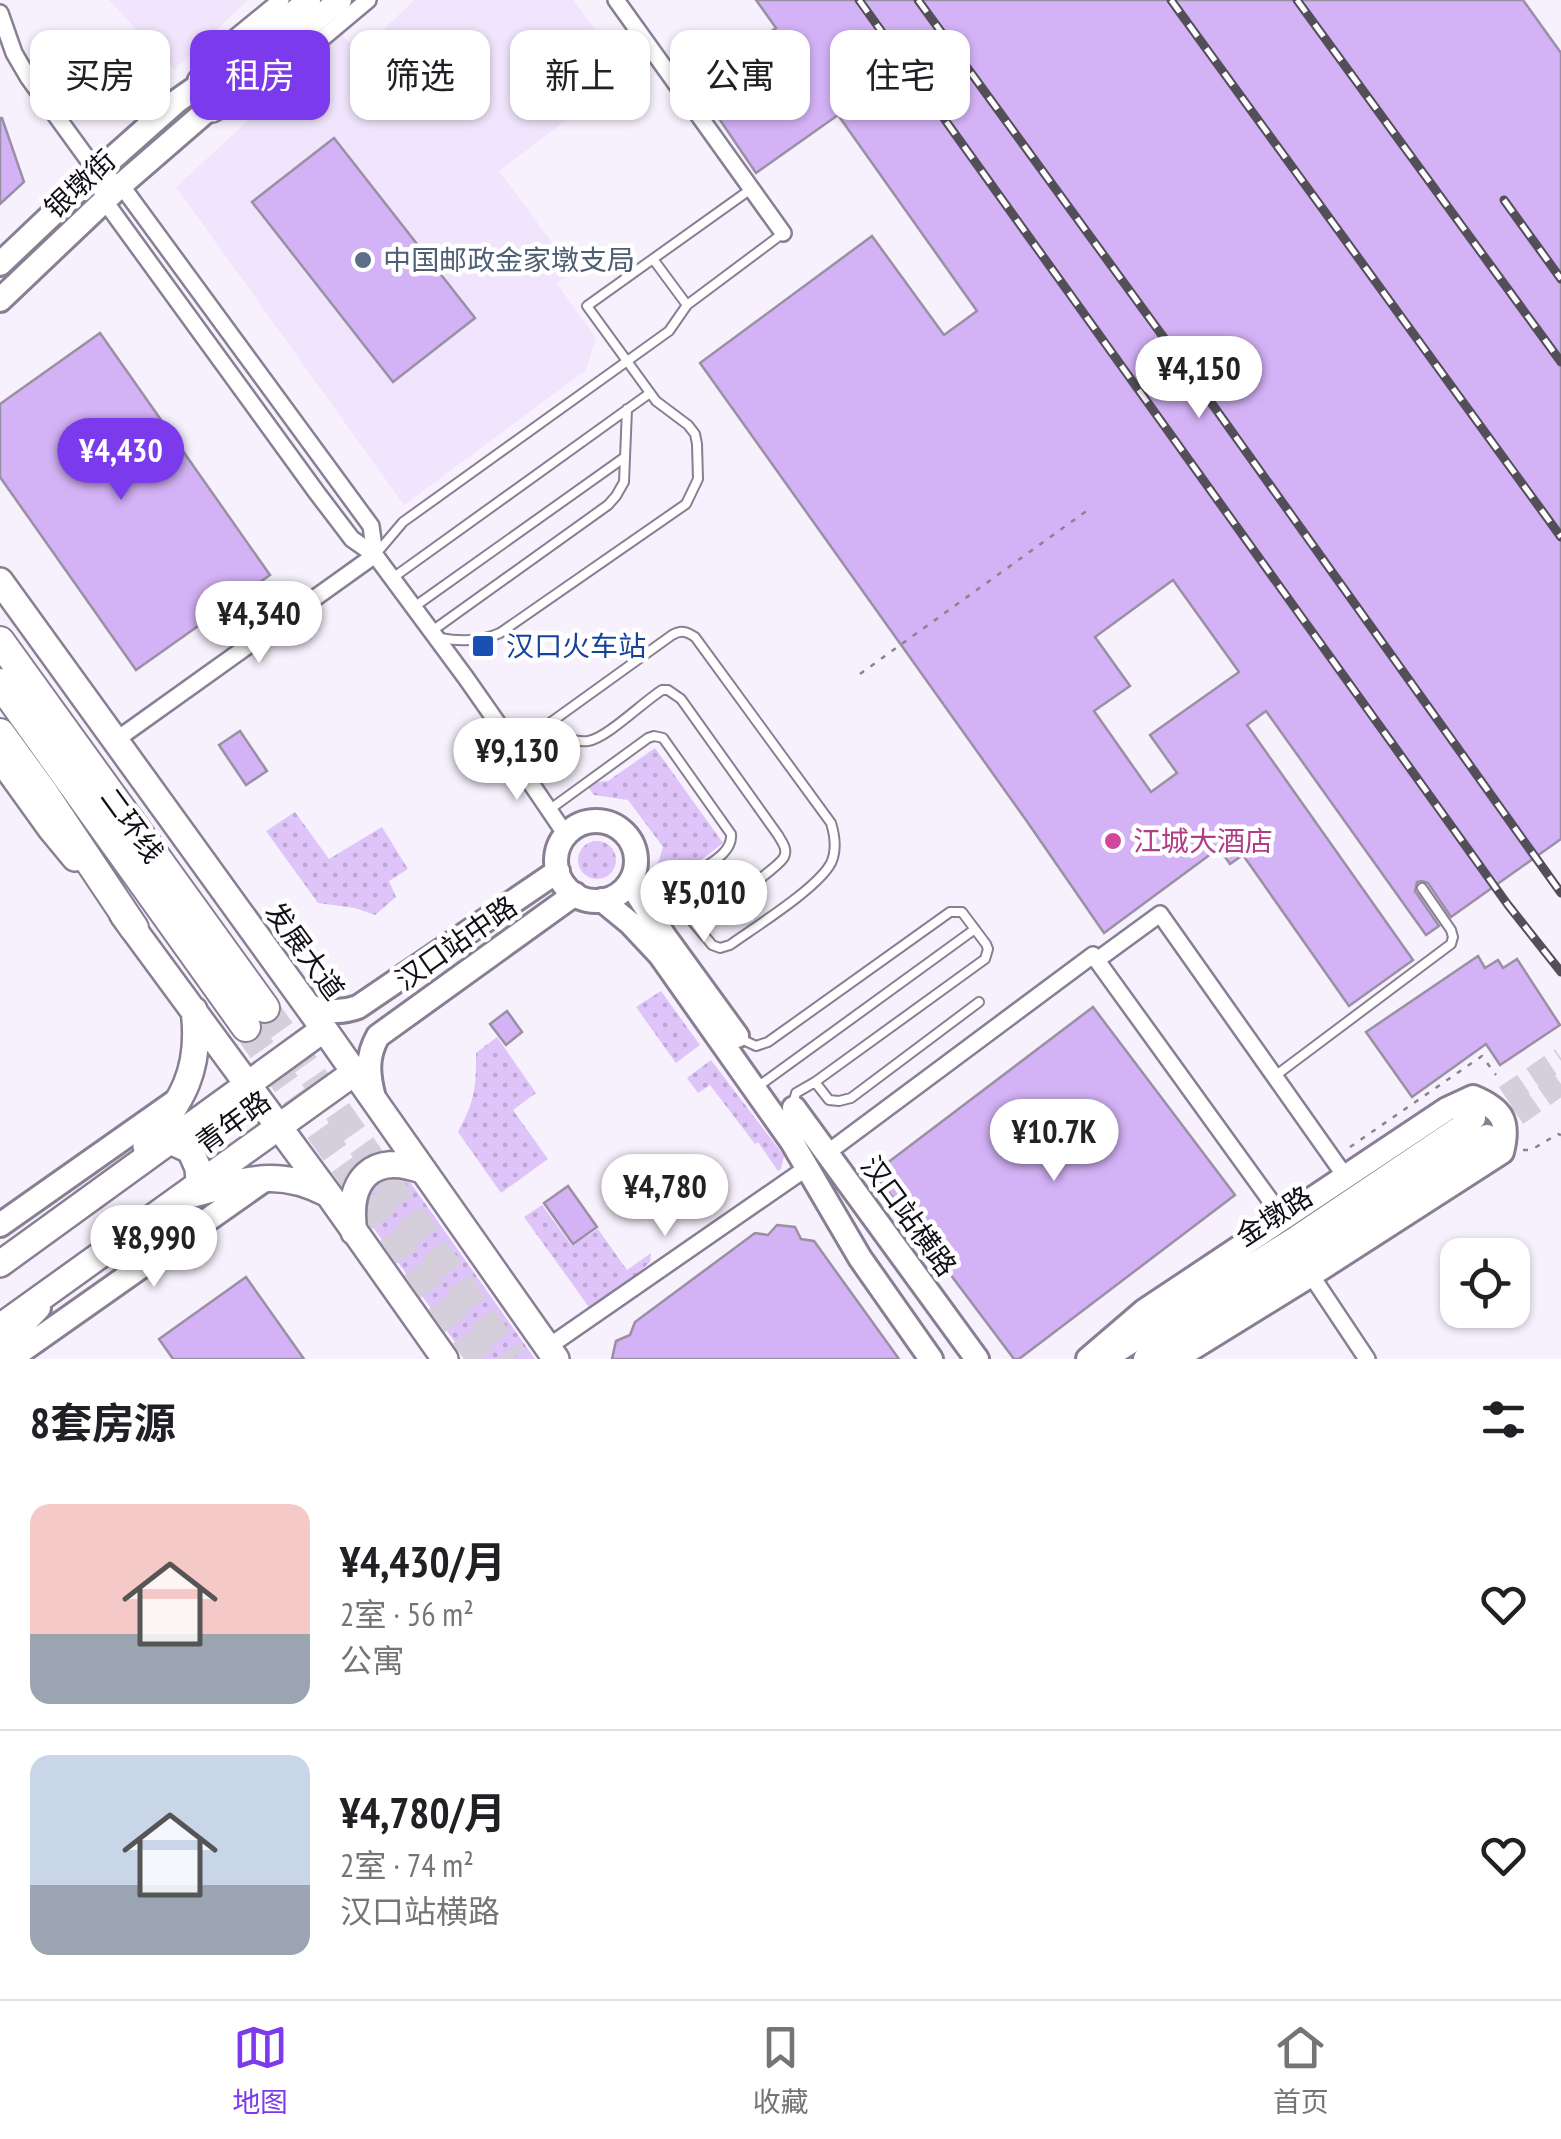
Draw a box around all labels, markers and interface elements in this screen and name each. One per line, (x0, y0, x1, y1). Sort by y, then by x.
chip: 买房 (30, 30, 170, 120)
chip: 租房 (190, 30, 330, 120)
chip: 筛选 (350, 30, 490, 120)
chip: 新上 (510, 30, 650, 120)
chip: 公寓 (670, 30, 810, 120)
chip: 住宅 (830, 30, 970, 120)
street label: 银墩街 (36, 141, 123, 226)
place label: 中国邮政金家墩支局 (383, 241, 635, 278)
marker: 中国邮政金家墩支局 (352, 249, 374, 271)
pin: ¥4,150 (1118, 336, 1280, 421)
text: ¥4,150 (1157, 347, 1241, 389)
pin: ¥4,430 (40, 418, 202, 503)
text: ¥4,430 (79, 429, 163, 471)
pin: ¥4,340 (178, 581, 340, 666)
text: ¥4,340 (217, 592, 301, 634)
place label: 汉口火车站 (506, 627, 646, 664)
marker: 汉口火车站 (470, 633, 496, 659)
pin: ¥9,130 (436, 718, 598, 803)
text: ¥9,130 (475, 729, 559, 771)
street label: 二环线 (93, 780, 172, 870)
place label: 江城大酒店 (1133, 822, 1273, 859)
marker: 江城大酒店 (1102, 830, 1124, 852)
pin: ¥5,010 (623, 860, 785, 945)
text: ¥5,010 (662, 871, 746, 913)
street label: 汉口站中路 (388, 887, 524, 998)
street label: 发展大道 (258, 895, 353, 1007)
street label: 青年路 (188, 1082, 278, 1161)
pin: ¥10.7K (973, 1099, 1135, 1184)
text: ¥10.7K (1012, 1110, 1096, 1152)
street label: 汉口站横路 (853, 1148, 966, 1283)
pin: ¥4,780 (584, 1154, 746, 1239)
text: ¥4,780 (623, 1165, 707, 1207)
street label: 金墩路 (1228, 1177, 1319, 1254)
pin: ¥8,990 (73, 1205, 235, 1290)
text: ¥8,990 (112, 1216, 196, 1258)
map controls (1440, 1238, 1530, 1328)
button: locate (1440, 1238, 1530, 1328)
icon: filters (1476, 1392, 1531, 1447)
text: 8套房源 (30, 1395, 176, 1450)
text: ¥4,430/月 (340, 1534, 506, 1589)
icon: home (110, 1544, 230, 1664)
icon: heart (1476, 1577, 1531, 1632)
text: 2室 · 56 m² (340, 1593, 474, 1635)
text: 公寓 (340, 1639, 404, 1681)
text: ¥4,780/月 (340, 1785, 506, 1840)
icon: home (110, 1795, 230, 1915)
icon: heart (1476, 1828, 1531, 1883)
text: 2室 · 74 m² (340, 1844, 474, 1886)
text: 汉口站横路 (340, 1890, 500, 1932)
tab: 地图 (232, 2020, 288, 2120)
tab: 收藏 (752, 2020, 809, 2120)
tab: 首页 (1273, 2020, 1329, 2120)

